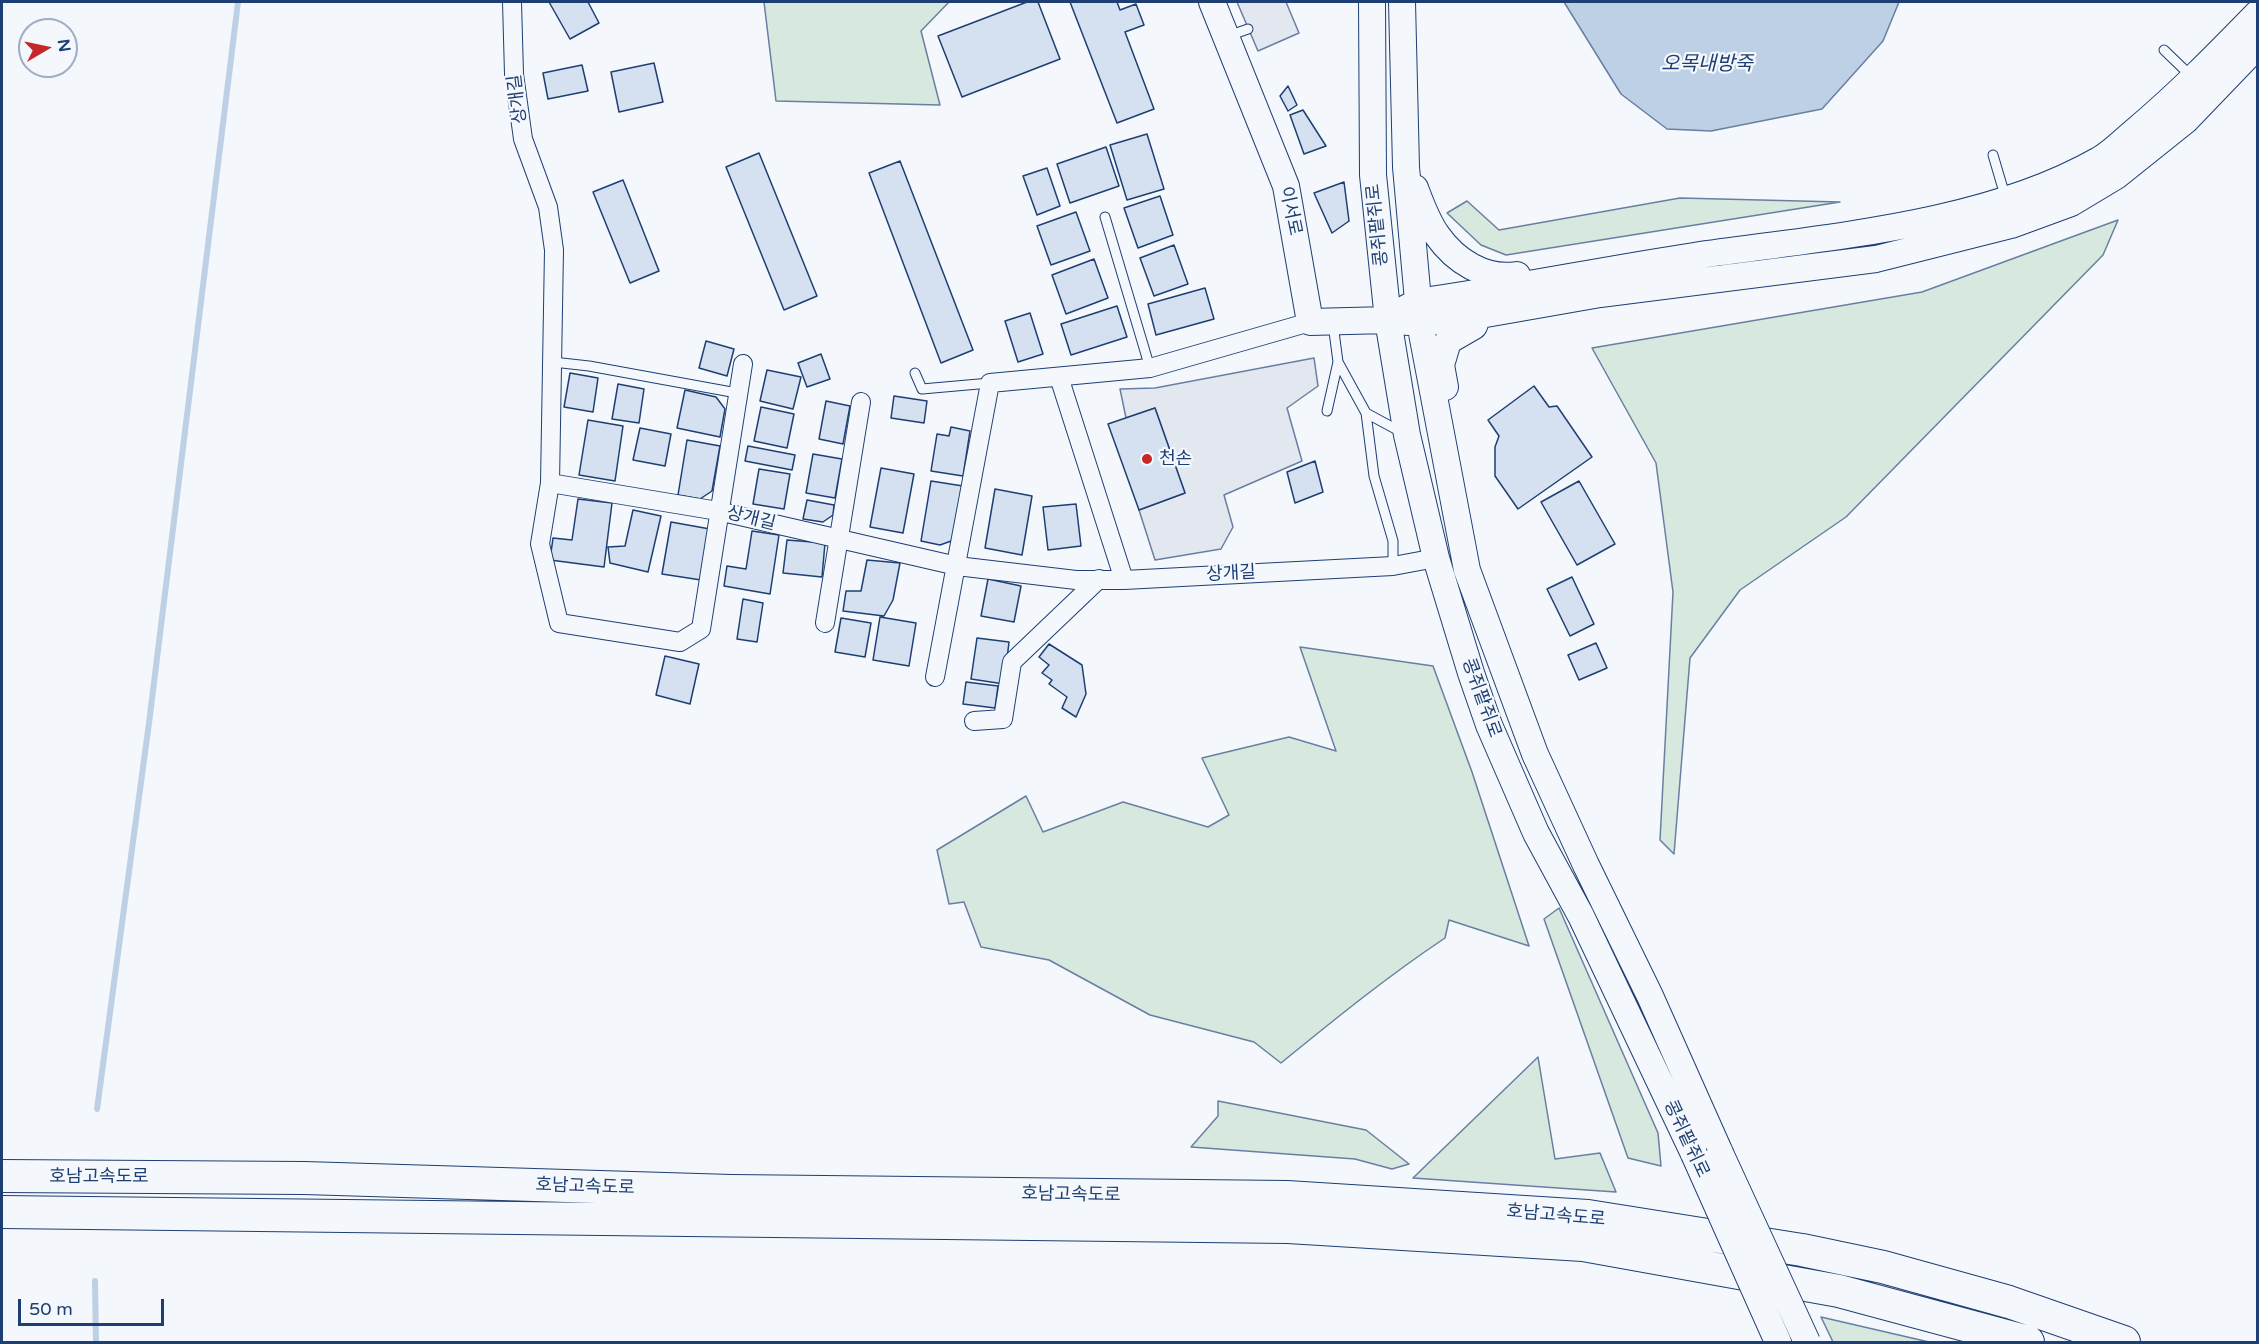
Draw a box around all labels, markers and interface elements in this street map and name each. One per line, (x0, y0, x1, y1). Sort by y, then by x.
north arrow (18, 18, 78, 78)
text: N (53, 38, 75, 53)
water label: 오목내방죽 (1661, 53, 1753, 77)
street label: 상개길 (504, 73, 532, 125)
street label: 콩쥐팥쥐로 (1363, 183, 1393, 267)
street label: 이서로 (1274, 184, 1306, 238)
place label: 천손 (1159, 448, 1192, 470)
marker: 천손 (1140, 452, 1154, 466)
street label: 상개길 (724, 503, 778, 535)
street label: 상개길 (1206, 562, 1256, 586)
street label: 콩쥐팥쥐로 (1457, 655, 1505, 741)
street label: 콩쥐팥쥐로 (1659, 1097, 1713, 1181)
street label: 호남고속도로 (49, 1166, 149, 1188)
street label: 호남고속도로 (535, 1174, 635, 1200)
street label: 호남고속도로 (1021, 1183, 1121, 1207)
street label: 호남고속도로 (1506, 1201, 1606, 1231)
scale bar (21, 1287, 166, 1325)
text: 50 m (29, 1298, 73, 1320)

